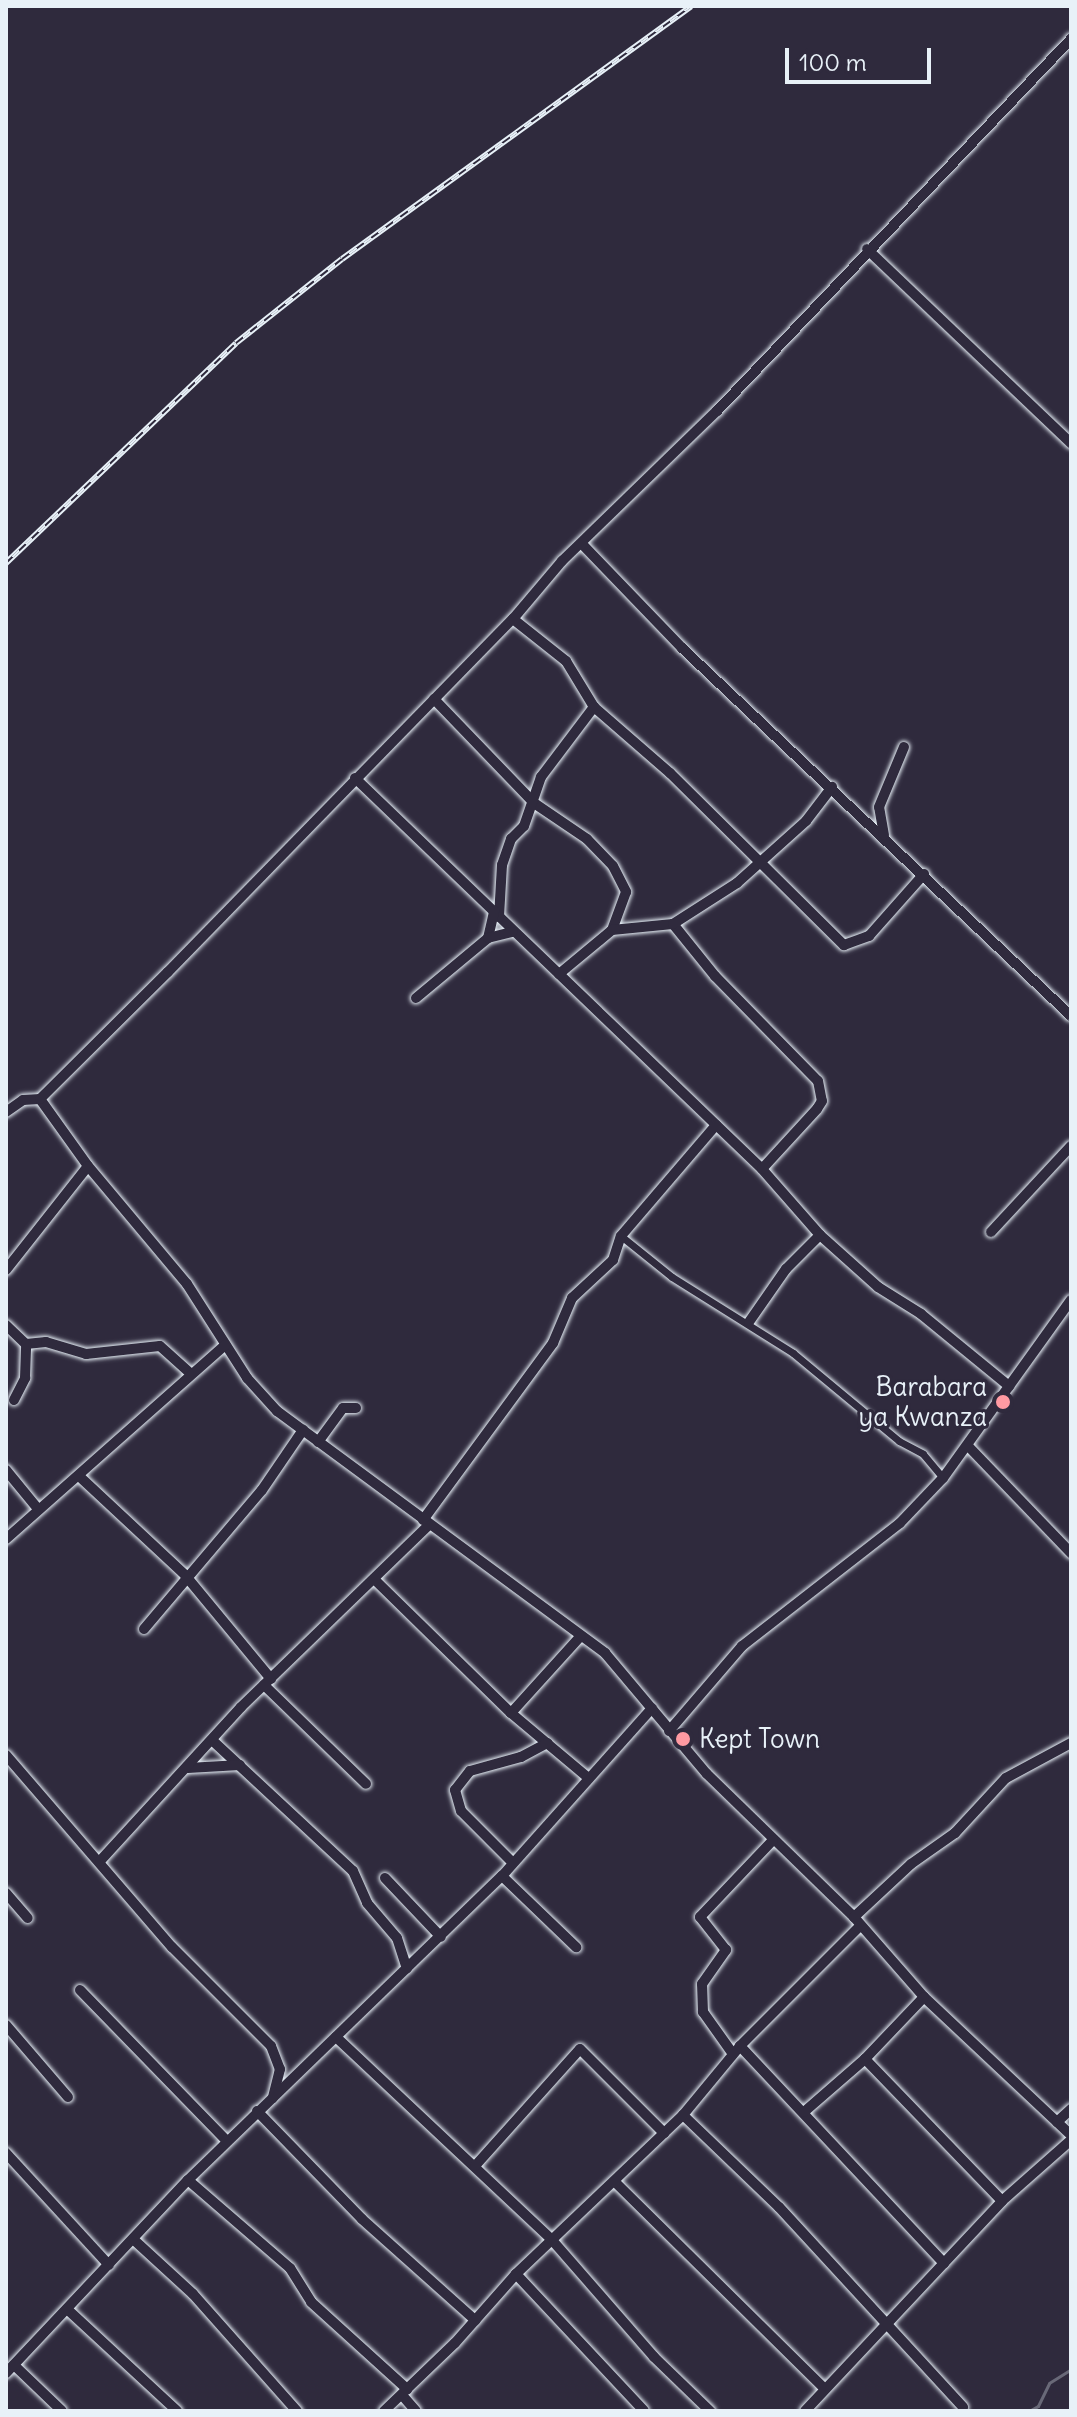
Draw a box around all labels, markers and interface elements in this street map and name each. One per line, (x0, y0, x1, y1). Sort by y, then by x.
scale bar (789, 32, 935, 82)
text: 100 m (799, 47, 867, 77)
place label: Barabara ya Kwanza (859, 1371, 987, 1432)
marker: Barabara ya Kwanza (994, 1393, 1012, 1411)
place label: Kept Town (699, 1723, 820, 1755)
marker: Kept Town (674, 1730, 692, 1748)

